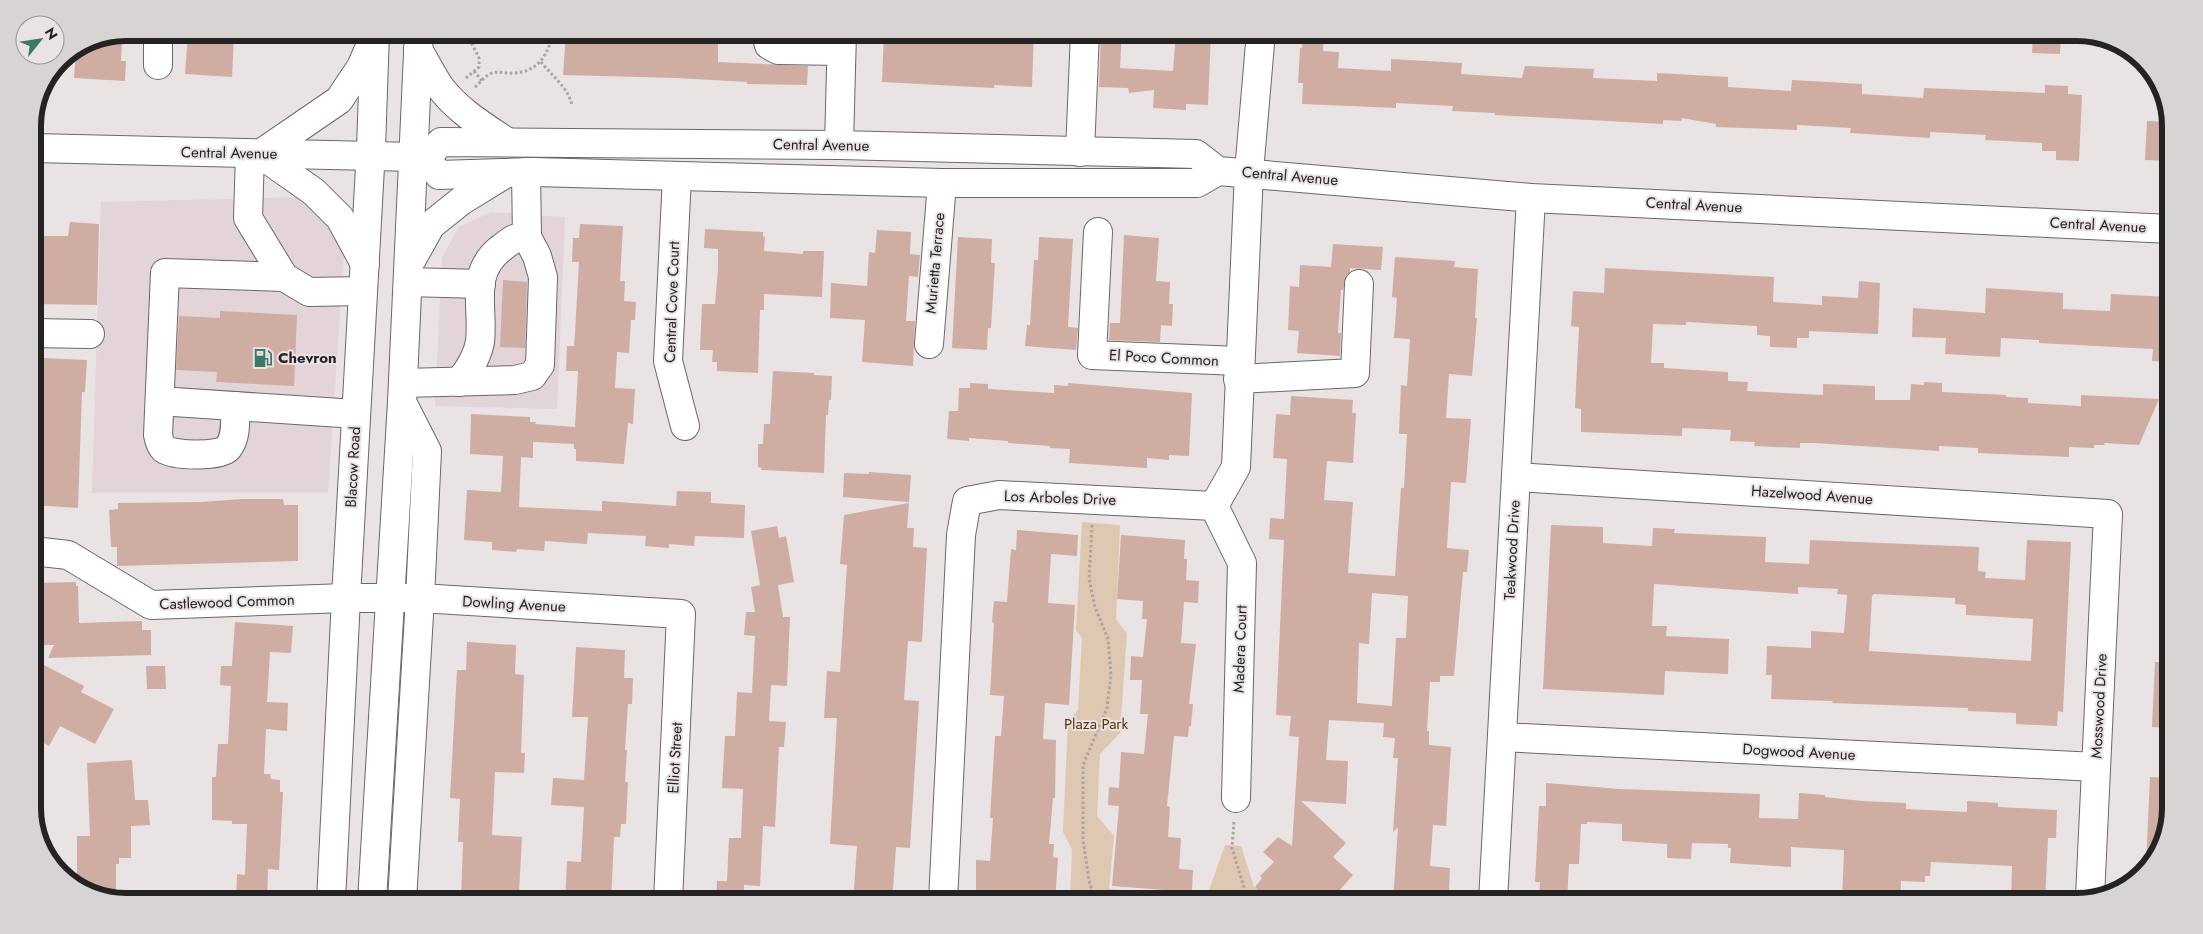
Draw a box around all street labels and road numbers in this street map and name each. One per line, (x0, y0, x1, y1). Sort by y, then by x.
street label: Central Avenue (773, 133, 870, 157)
street label: Central Avenue (181, 141, 278, 165)
street label: Central Avenue (1241, 161, 1339, 191)
street label: Central Avenue (1645, 191, 1743, 219)
street label: Murietta Terrace (920, 211, 950, 314)
street label: Central Avenue (2049, 211, 2147, 239)
street label: Central Cove Court (659, 240, 685, 363)
street label: El Poco Common (1109, 344, 1219, 372)
street label: Blacow Road (340, 426, 366, 508)
street label: Hazelwood Avenue (1750, 480, 1874, 510)
street label: Los Arboles Drive (1003, 485, 1117, 511)
street label: Teakwood Drive (1498, 499, 1526, 601)
street label: Castlewood Common (159, 589, 295, 615)
street label: Dowling Avenue (462, 590, 566, 618)
street label: Madera Court (1227, 604, 1253, 693)
street label: Mosswood Drive (2085, 653, 2113, 759)
street label: Elliot Street (662, 722, 688, 794)
street label: Dogwood Avenue (1742, 738, 1856, 766)

